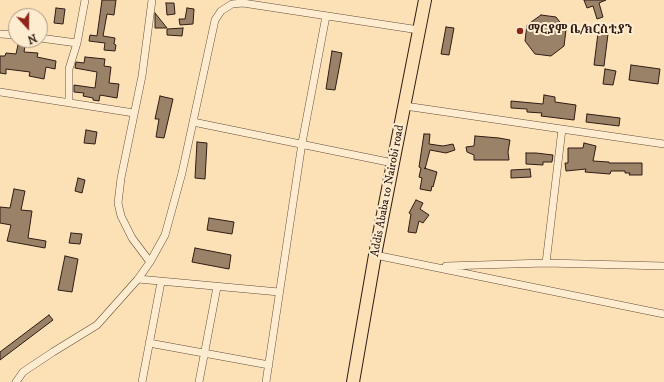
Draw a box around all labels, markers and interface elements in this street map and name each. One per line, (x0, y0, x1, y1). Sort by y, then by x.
north arrow (8, 8, 48, 48)
place label: ማርያም ቤ/ክርስቲያን (528, 24, 632, 38)
marker: ማርያም ቤ/ክርስቲያን (515, 26, 525, 36)
text: N (25, 30, 39, 46)
street label: Addis Ababa to Nairobi road (368, 124, 408, 258)

